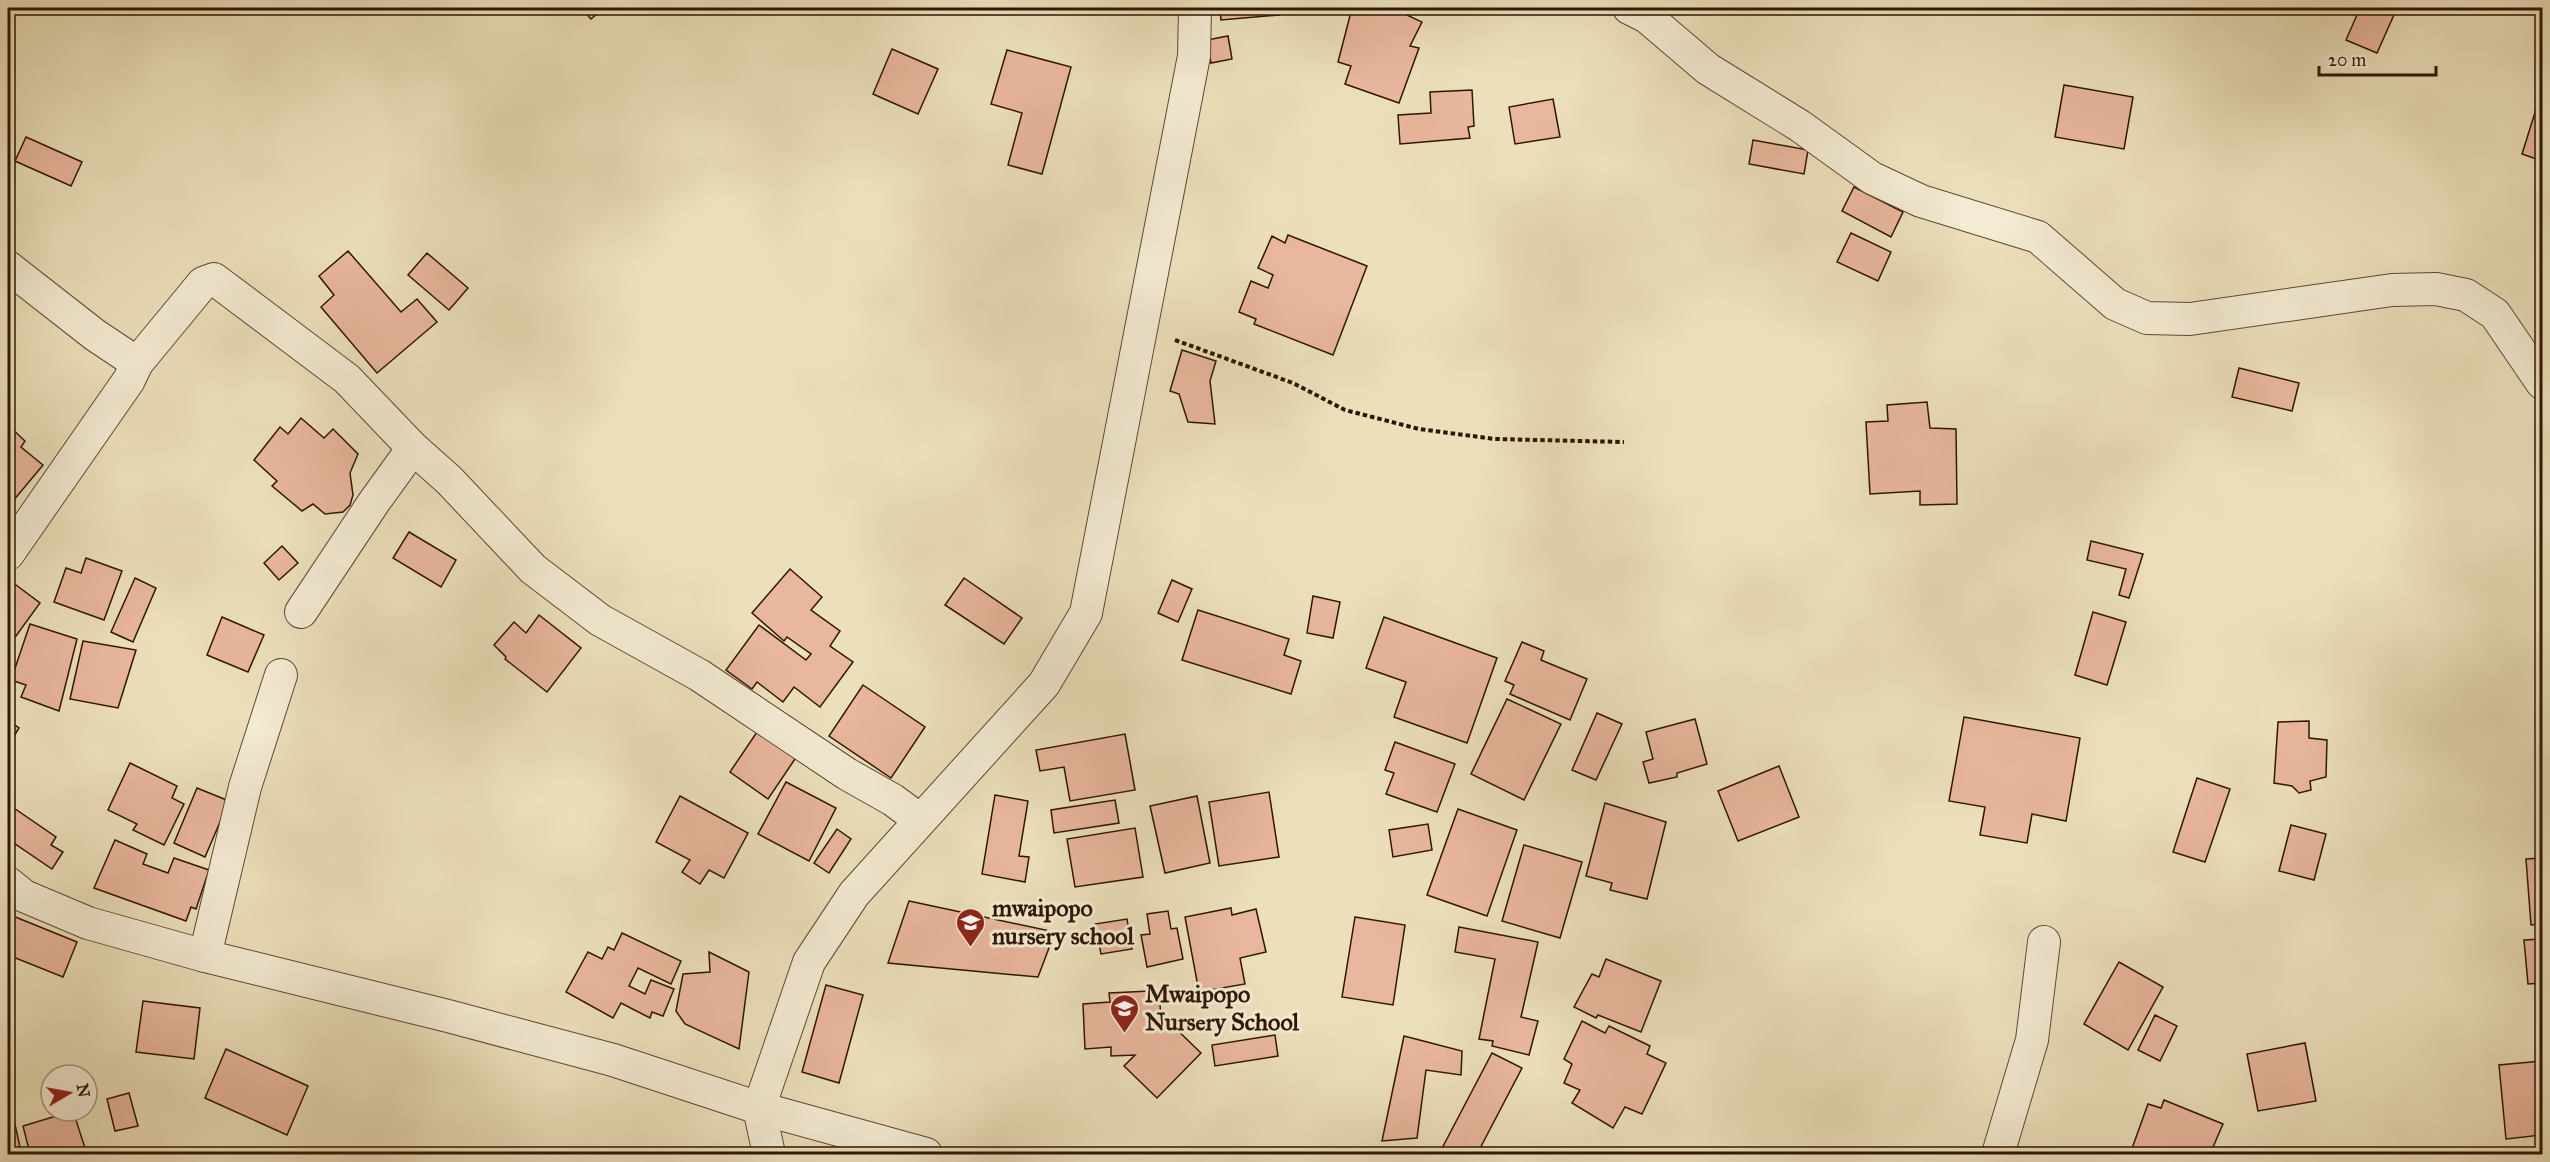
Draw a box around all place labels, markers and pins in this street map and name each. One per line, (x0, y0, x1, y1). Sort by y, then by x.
place label: mwaipopo nursery school (991, 893, 1134, 951)
school or university icon: mwaipopo nursery school (955, 906, 987, 948)
place label: Mwaipopo Nursery School (1145, 979, 1300, 1037)
school or university icon: Mwaipopo Nursery School (1108, 992, 1140, 1034)

